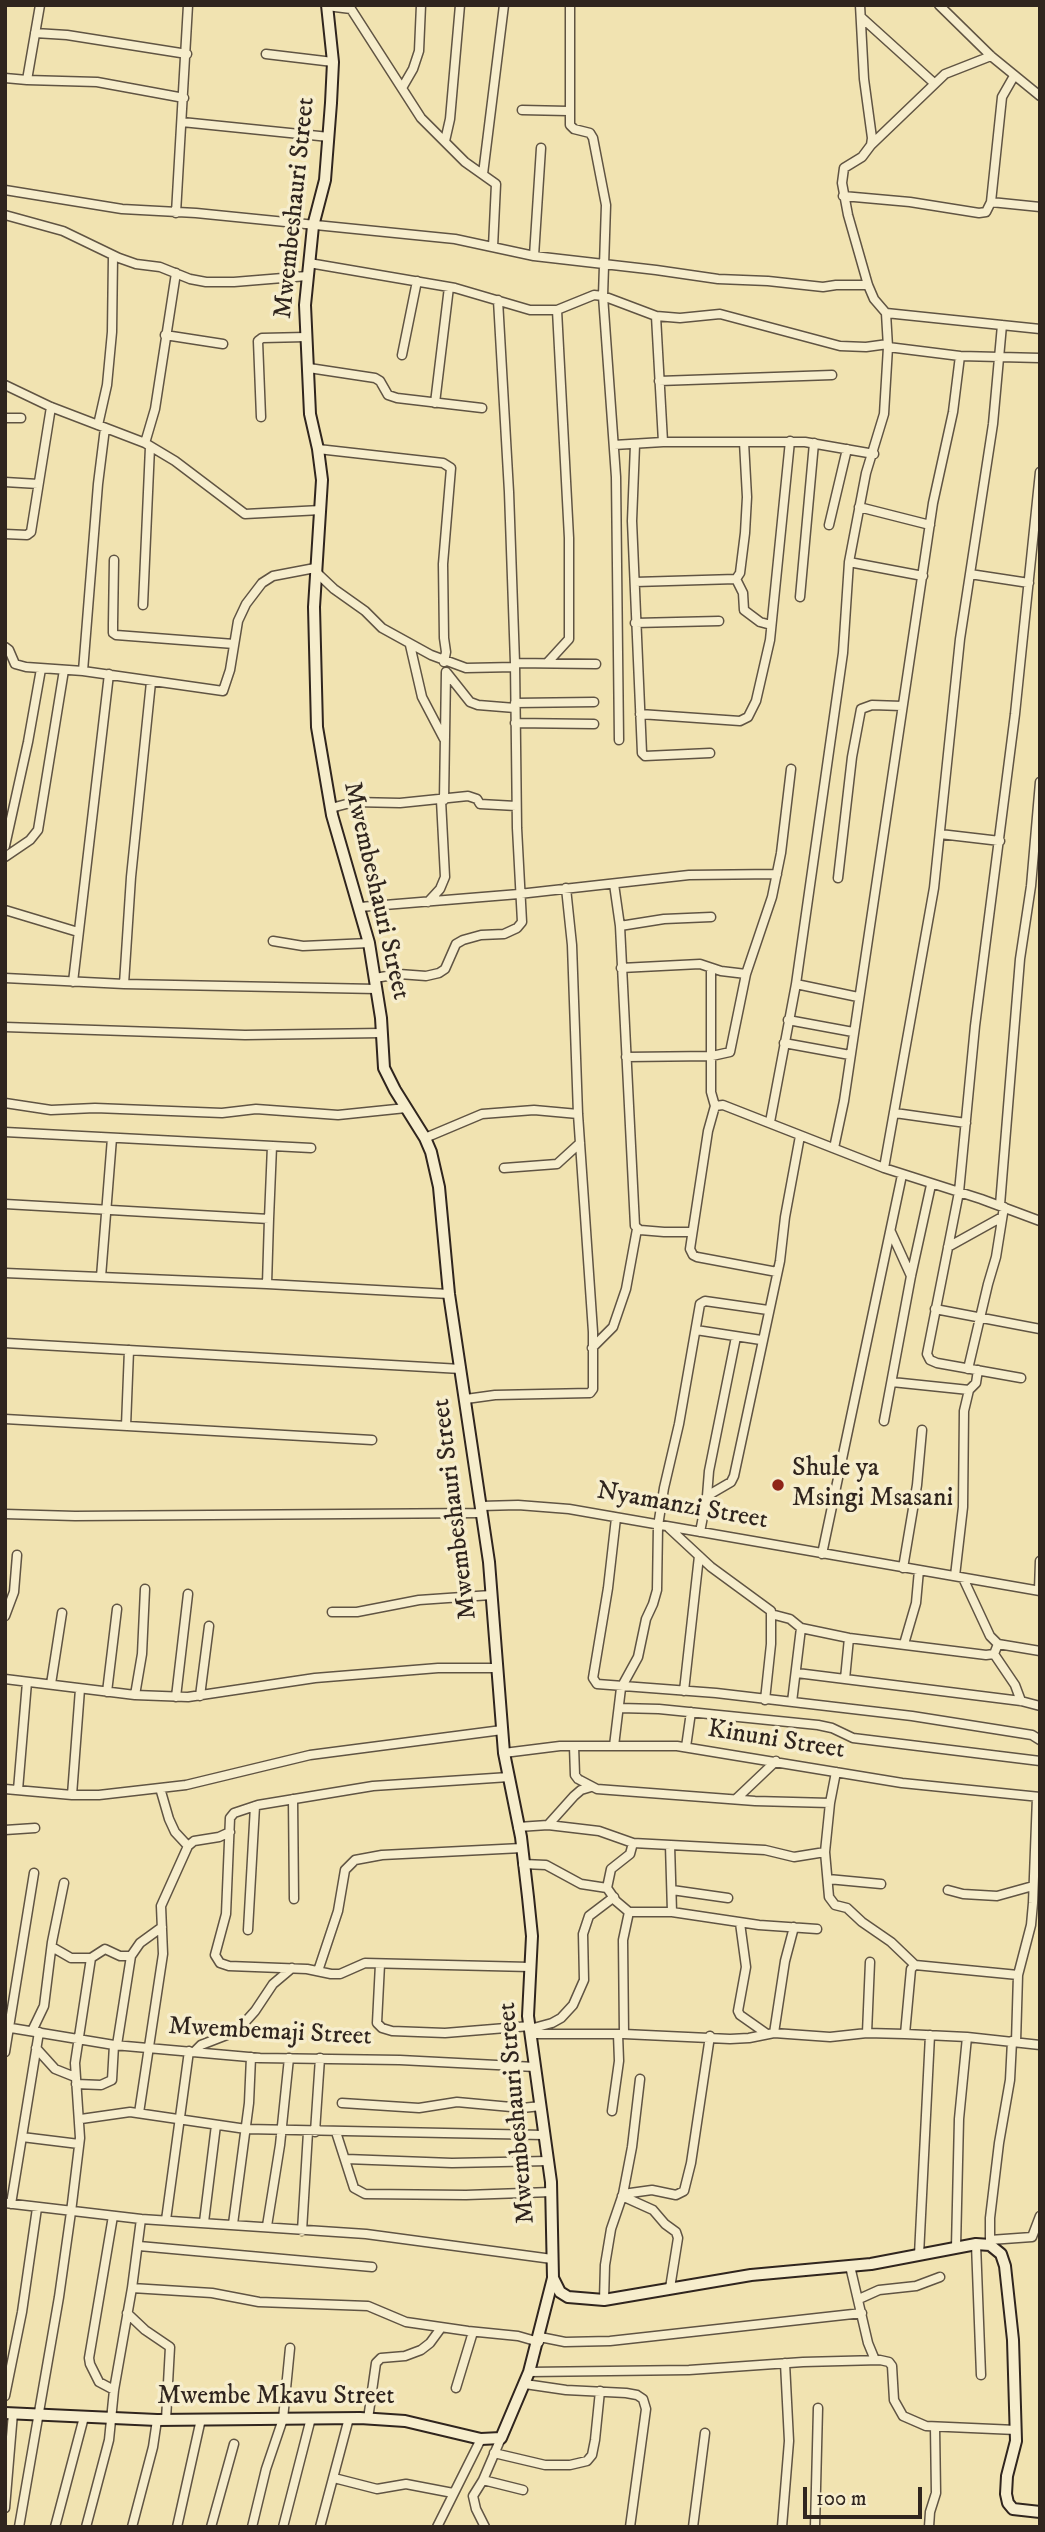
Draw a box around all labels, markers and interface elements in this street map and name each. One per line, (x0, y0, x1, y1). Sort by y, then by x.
street label: Mwembeshauri Street (269, 96, 323, 320)
street label: Mwembeshauri Street (335, 779, 415, 1003)
street label: Mwembeshauri Street (427, 1397, 485, 1621)
place label: Shule ya Msingi Msasani (792, 1454, 953, 1516)
street label: Nyamanzi Street (594, 1477, 770, 1537)
marker: Shule ya Msingi Msasani (770, 1477, 786, 1493)
street label: Kinuni Street (705, 1715, 847, 1767)
street label: Mwembeshauri Street (493, 2001, 543, 2225)
street label: Mwembemaji Street (168, 2012, 372, 2054)
street label: Mwembe Mkavu Street (157, 2382, 395, 2414)
scale bar (807, 2472, 926, 2516)
text: 100 m (816, 2486, 867, 2512)

